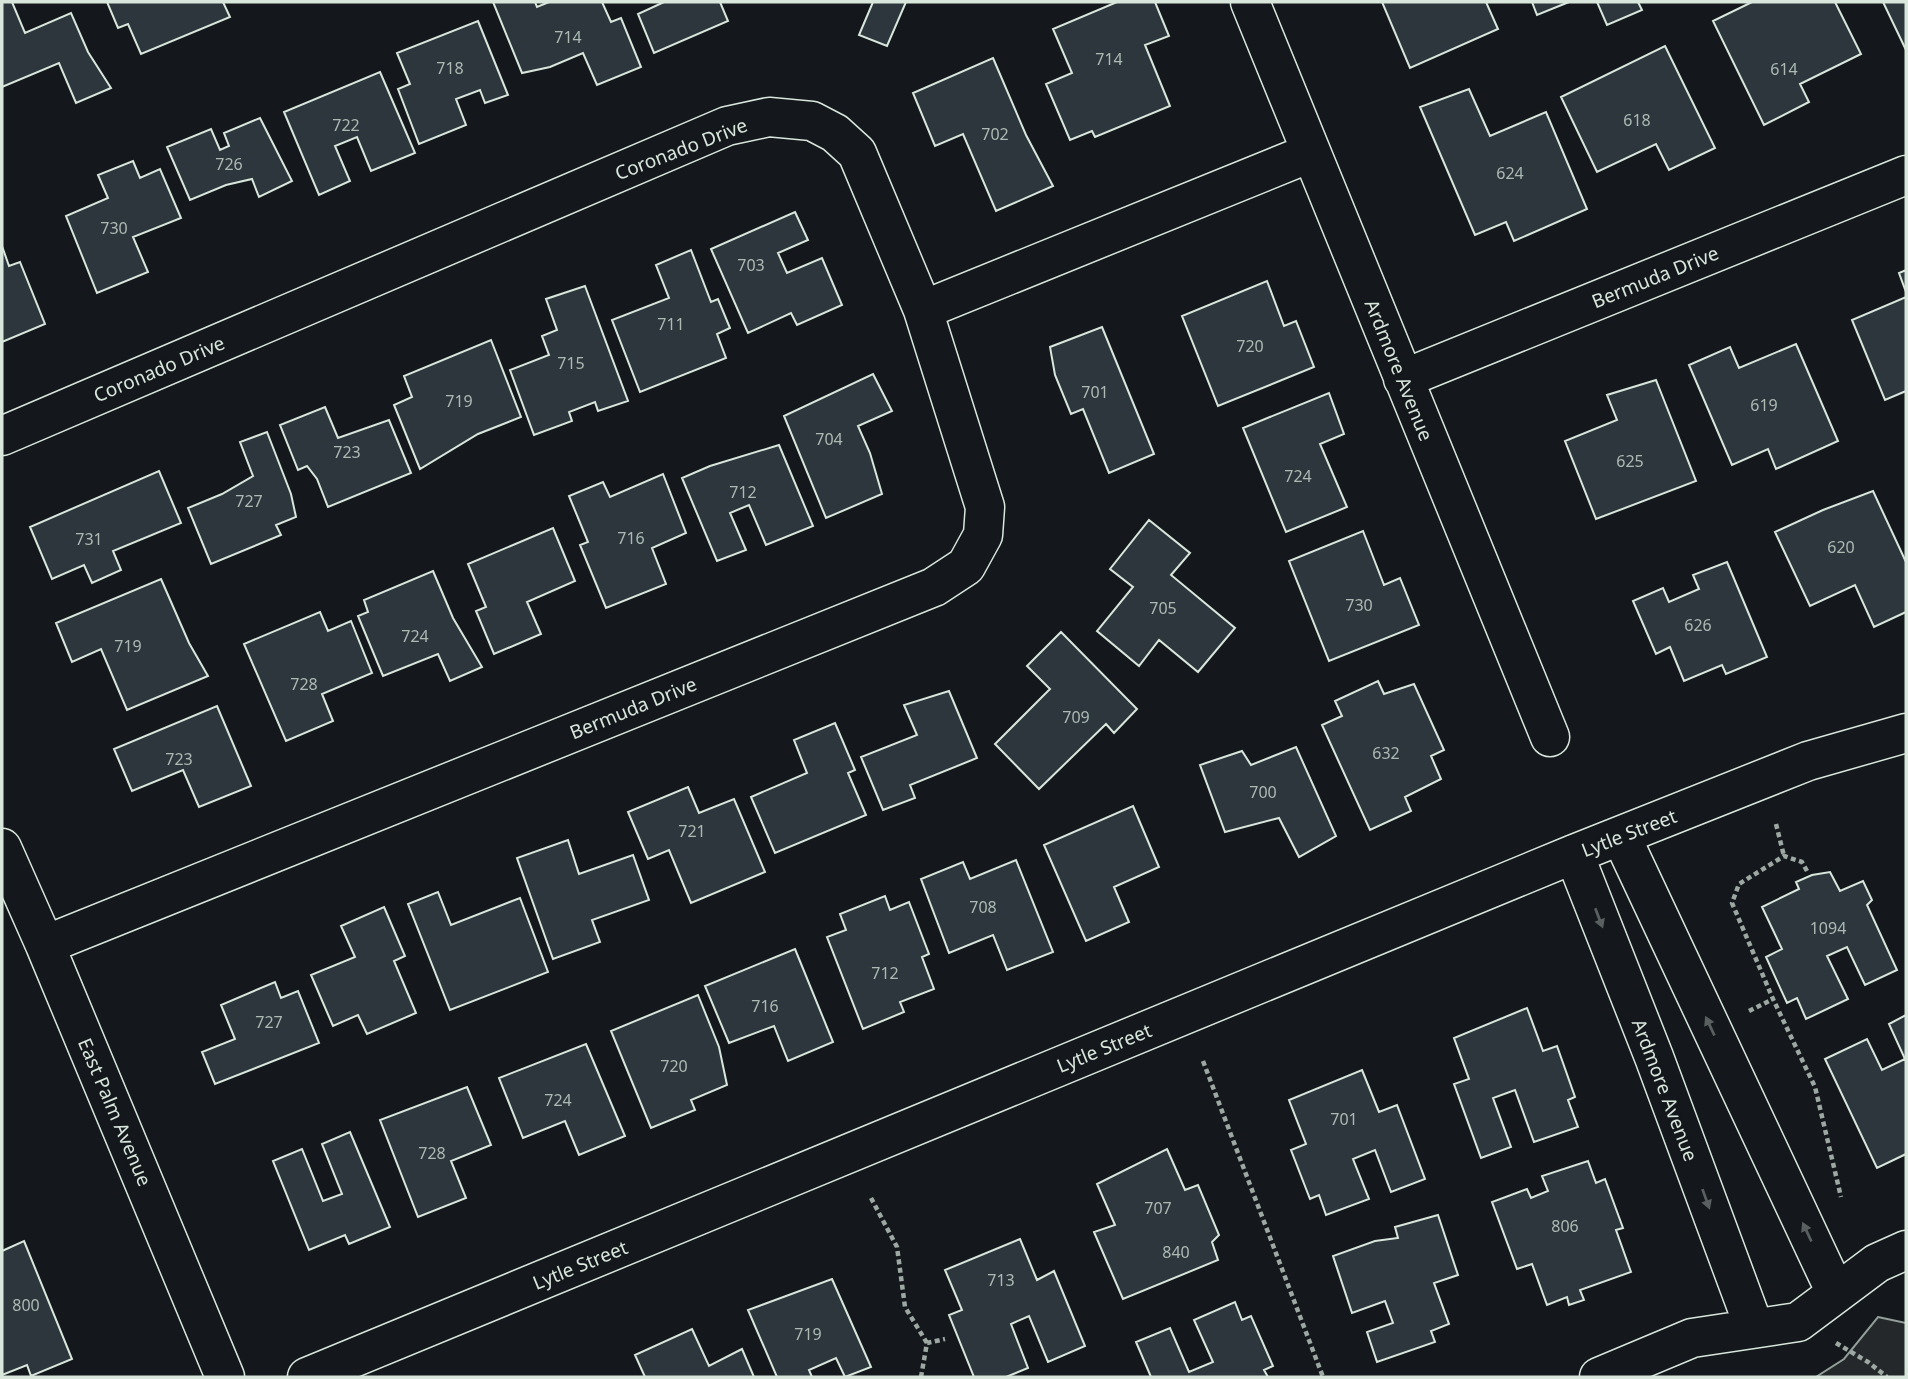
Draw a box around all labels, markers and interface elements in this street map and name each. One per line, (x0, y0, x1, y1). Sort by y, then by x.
house number: 714 (554, 26, 582, 48)
house number: 714 (1095, 48, 1123, 70)
house number: 718 (436, 57, 464, 79)
house number: 614 (1770, 58, 1798, 80)
house number: 618 (1623, 109, 1651, 131)
street label: Coronado Drive (611, 112, 751, 186)
house number: 722 (332, 114, 360, 136)
house number: 702 (981, 123, 1009, 145)
house number: 726 (215, 153, 243, 175)
house number: 624 (1496, 162, 1524, 184)
house number: 730 (100, 217, 128, 239)
street label: Bermuda Drive (1588, 240, 1722, 314)
house number: 703 (737, 254, 765, 276)
street label: Ardmore Avenue (1359, 295, 1439, 445)
house number: 711 (657, 313, 685, 335)
street label: Coronado Drive (89, 330, 229, 408)
house number: 720 (1236, 335, 1264, 357)
house number: 715 (557, 352, 585, 374)
house number: 701 (1081, 381, 1109, 403)
house number: 719 (445, 390, 473, 412)
house number: 619 (1750, 394, 1778, 416)
house number: 704 (815, 428, 843, 450)
house number: 723 (333, 441, 361, 463)
house number: 625 (1616, 450, 1644, 472)
house number: 724 (1284, 465, 1312, 487)
house number: 712 (729, 481, 757, 503)
house number: 727 (235, 490, 263, 512)
house number: 716 (617, 527, 645, 549)
house number: 731 (75, 528, 103, 550)
house number: 620 (1827, 536, 1855, 558)
house number: 730 (1345, 594, 1373, 616)
house number: 705 (1149, 597, 1177, 619)
house number: 626 (1684, 614, 1712, 636)
house number: 724 (401, 625, 429, 647)
house number: 719 (114, 635, 142, 657)
street label: Bermuda Drive (566, 671, 700, 745)
house number: 728 (290, 673, 318, 695)
house number: 709 (1062, 706, 1090, 728)
house number: 632 (1372, 742, 1400, 764)
house number: 723 (165, 748, 193, 770)
house number: 700 (1249, 781, 1277, 803)
street label: Lytle Street (1578, 803, 1681, 863)
house number: 721 (678, 820, 706, 842)
house number: 708 (969, 896, 997, 918)
one-way arrow (1593, 907, 1604, 928)
house number: 1094 (1810, 917, 1846, 939)
house number: 712 (871, 962, 899, 984)
house number: 716 (751, 995, 779, 1017)
house number: 727 (255, 1011, 283, 1033)
street label: Ardmore Avenue (1626, 1015, 1704, 1165)
one-way arrow (1704, 1016, 1716, 1036)
street label: Lytle Street (1053, 1017, 1155, 1079)
street label: East Palm Avenue (72, 1034, 158, 1190)
house number: 720 (660, 1055, 688, 1077)
house number: 724 (544, 1089, 572, 1111)
house number: 701 (1330, 1108, 1358, 1130)
house number: 728 (418, 1142, 446, 1164)
one-way arrow (1701, 1188, 1712, 1209)
house number: 707 (1144, 1197, 1172, 1219)
house number: 806 (1551, 1215, 1579, 1237)
one-way arrow (1801, 1222, 1813, 1242)
street label: Lytle Street (529, 1234, 631, 1296)
house number: 840 (1162, 1241, 1190, 1263)
house number: 713 (987, 1269, 1015, 1291)
house number: 800 (12, 1294, 40, 1316)
house number: 719 (794, 1323, 822, 1345)

